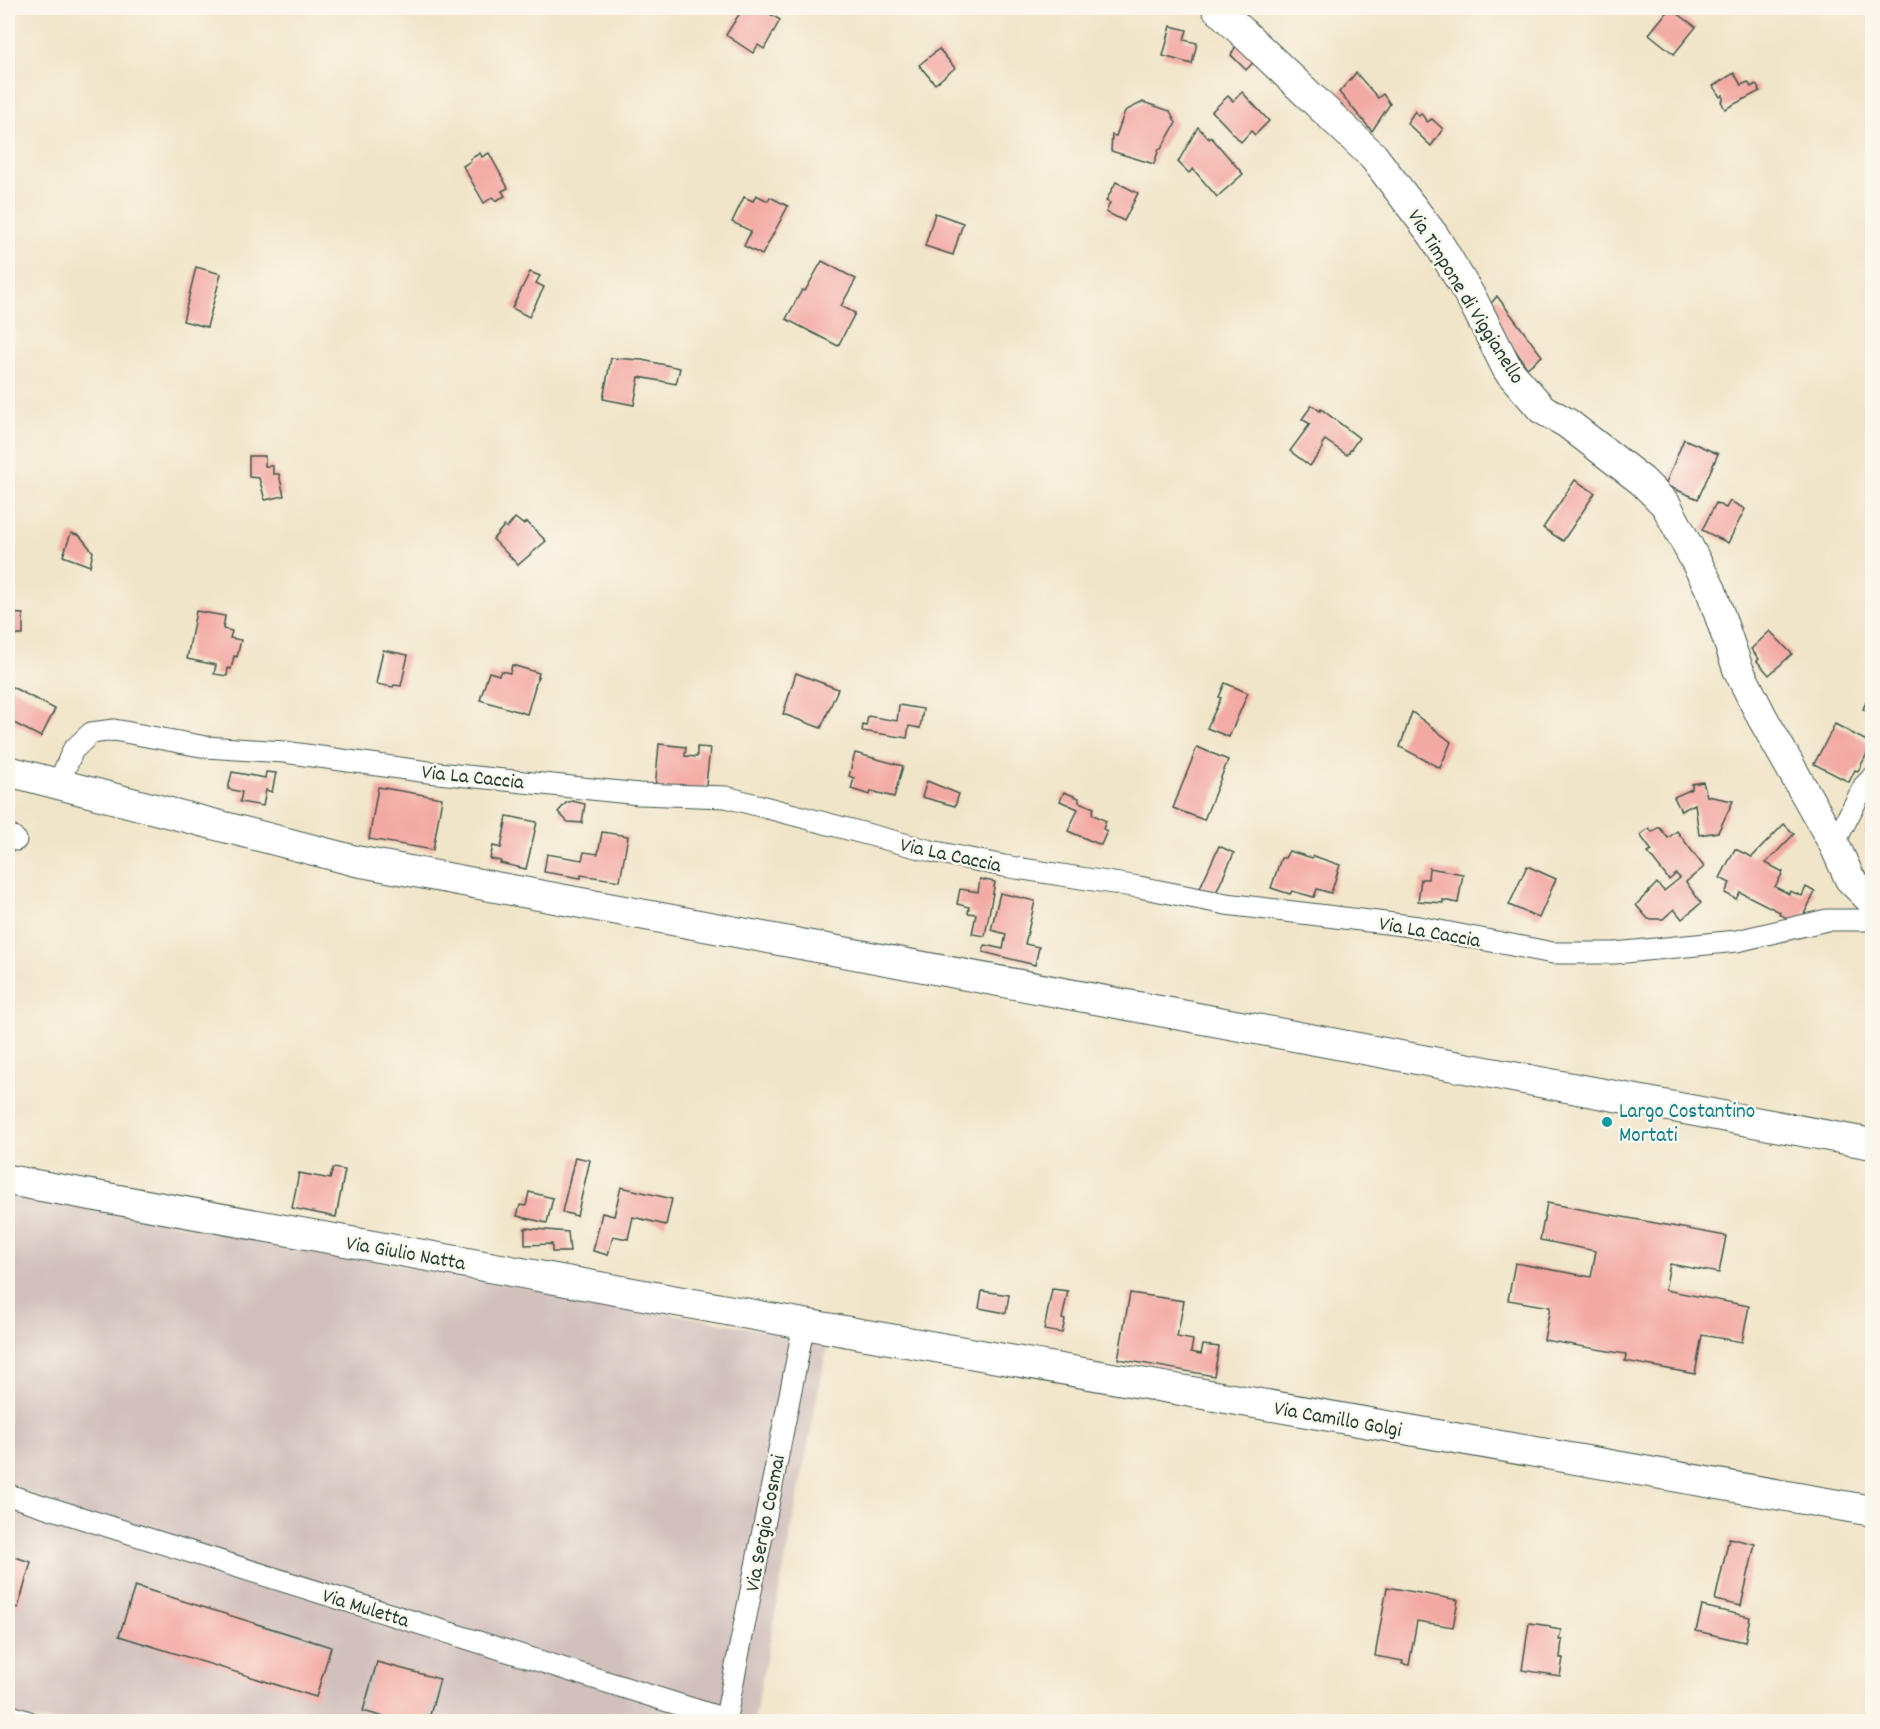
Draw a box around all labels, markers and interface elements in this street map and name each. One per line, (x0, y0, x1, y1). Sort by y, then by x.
street label: Via Timpone di Viggianello (1399, 204, 1530, 391)
street label: Via La Caccia (420, 759, 526, 799)
street label: Via La Caccia (897, 832, 1005, 883)
street label: Via La Caccia (1376, 910, 1484, 958)
place label: Largo Costantino Mortati (1619, 1098, 1755, 1152)
marker: Largo Costantino Mortati (1600, 1115, 1614, 1129)
street label: Via Giulio Natta (343, 1230, 469, 1280)
street label: Via Camillo Golgi (1271, 1395, 1404, 1447)
street label: Via Sergio Cosmai (739, 1452, 795, 1595)
street label: Via Muletta (318, 1582, 413, 1638)

